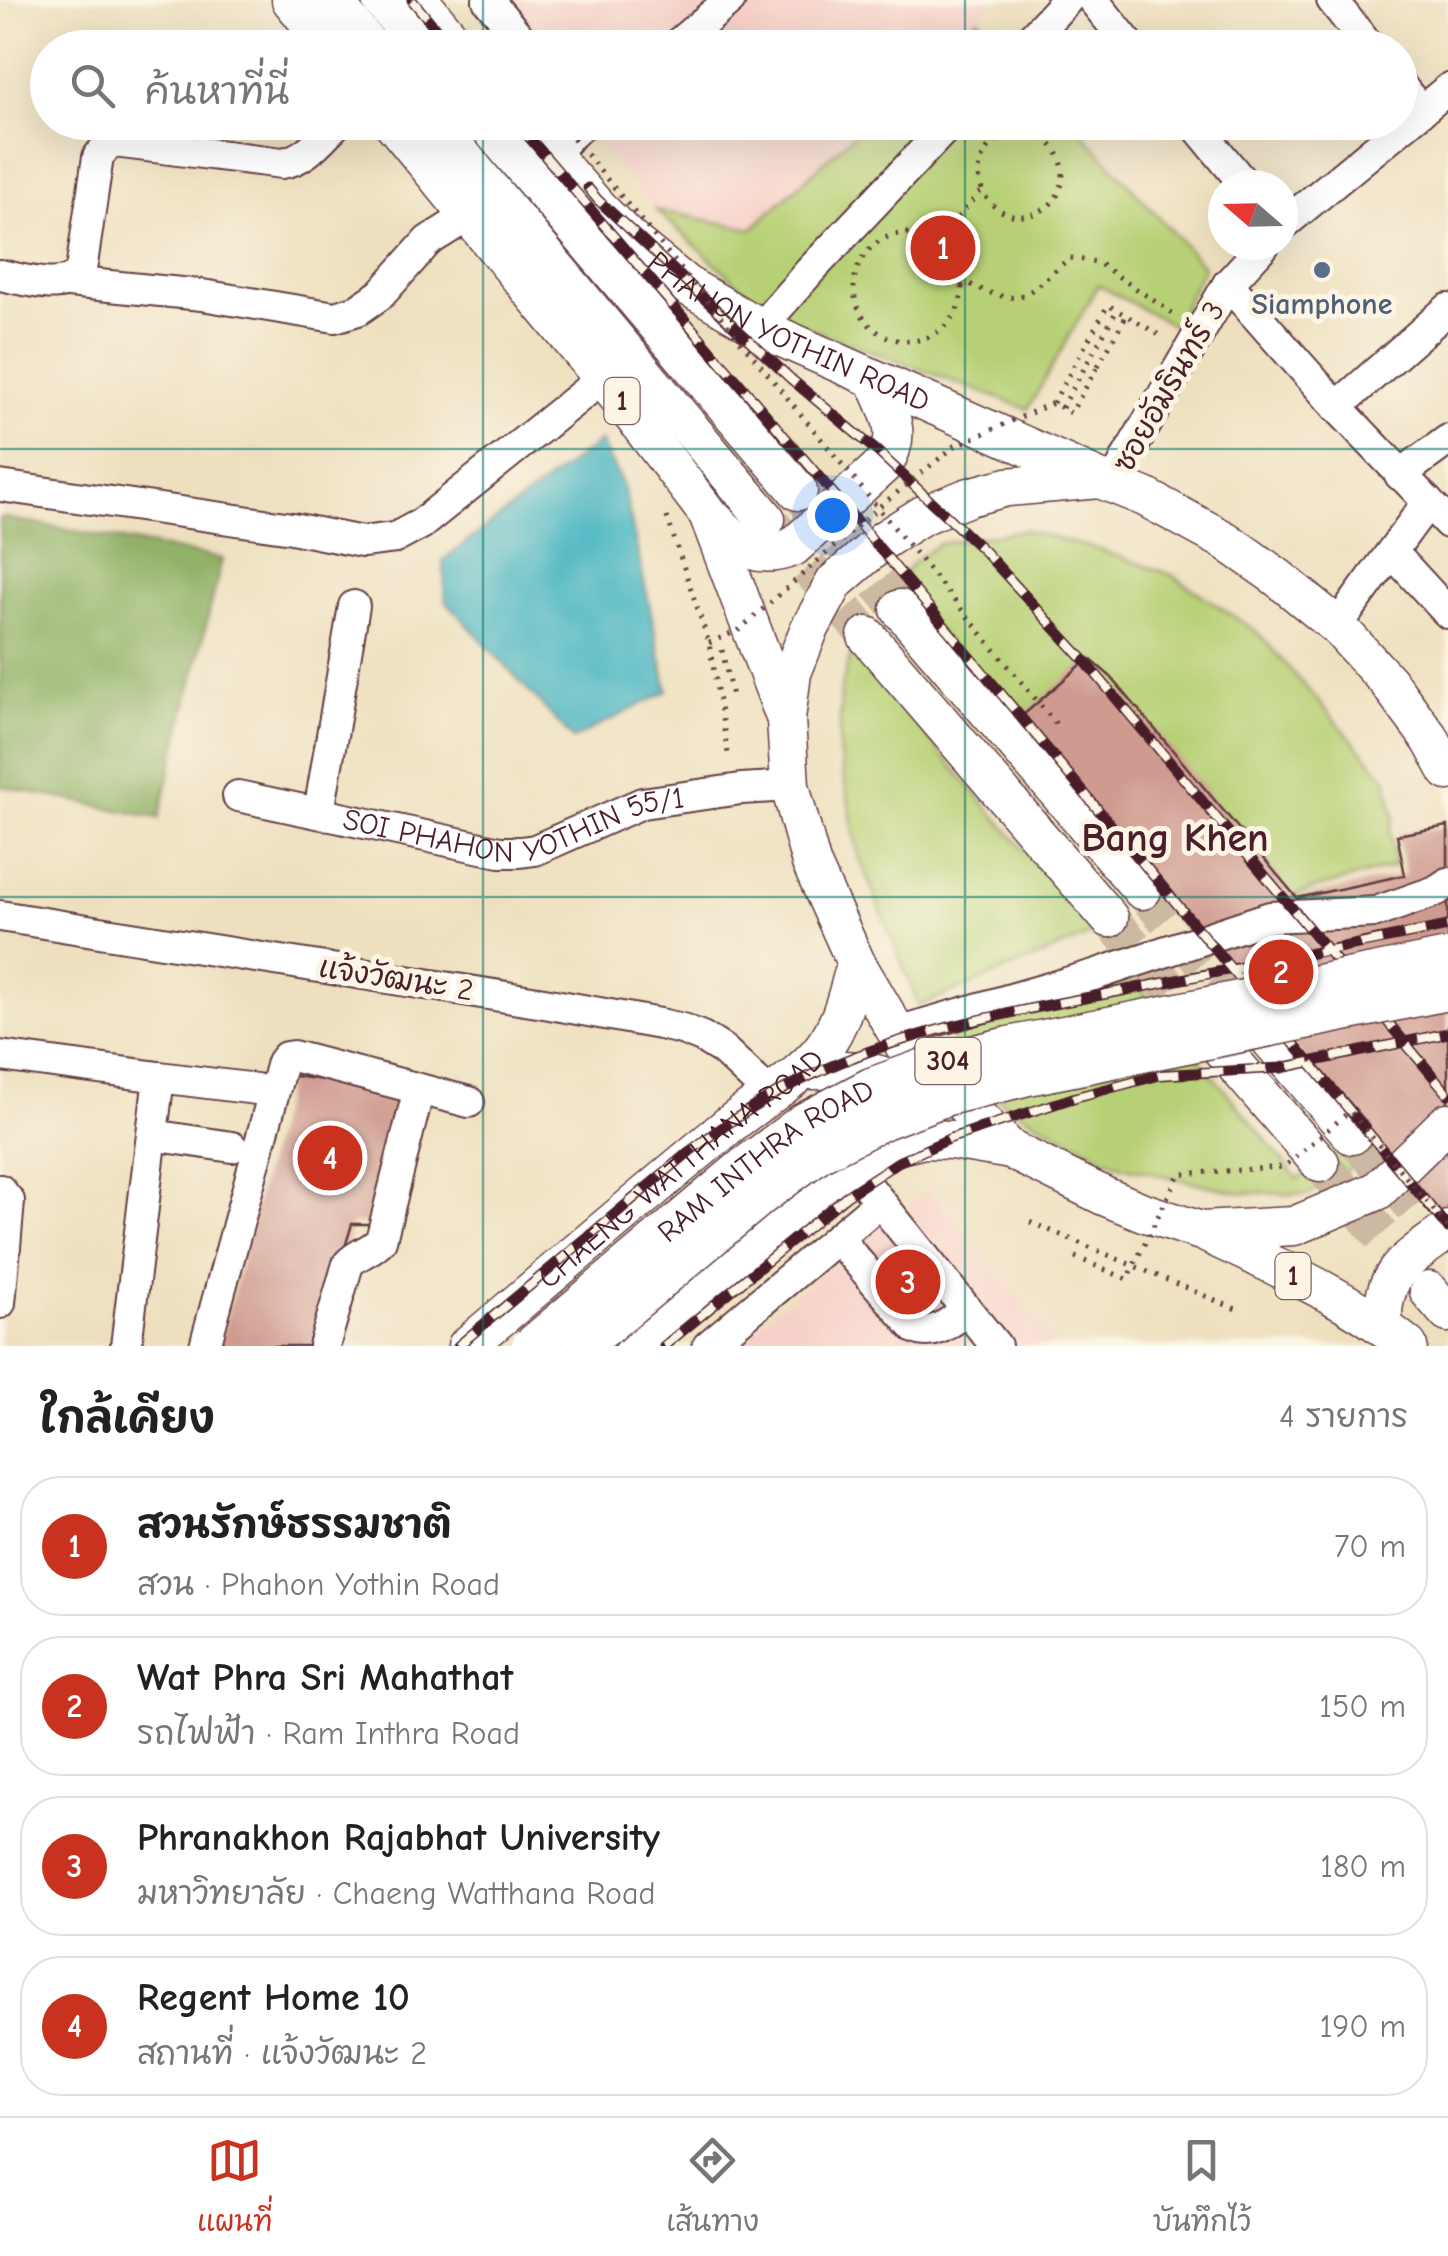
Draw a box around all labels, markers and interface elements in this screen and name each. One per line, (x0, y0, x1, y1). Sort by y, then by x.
search box (30, 30, 1418, 140)
icon: search (65, 58, 120, 113)
text: ค้นหาที่นี่ (145, 70, 289, 114)
north arrow (1208, 170, 1298, 260)
pin: 1 (910, 210, 976, 286)
street label: PHAHON YOTHIN ROAD (641, 244, 936, 419)
marker: Siamphone (1311, 259, 1333, 281)
place label: Siamphone (1252, 287, 1392, 322)
street label: ซอยอัมรินทร์ 3 (1103, 294, 1232, 479)
road number: 1 (604, 378, 640, 424)
your location (807, 490, 858, 541)
street label: SOI PHAHON YOTHIN 55/1 (340, 780, 686, 870)
district label: Bang Khen (1081, 815, 1269, 861)
pin: 2 (1248, 934, 1314, 1010)
street label: แจ้งวัฒนะ 2 (316, 948, 476, 1008)
road number: 304 (916, 1038, 980, 1084)
street label: CHAENG WATTHANA ROAD (531, 1042, 831, 1295)
street label: RAM INTHRA ROAD (651, 1071, 879, 1249)
pin: 4 (298, 1120, 362, 1196)
pin: 3 (876, 1244, 940, 1320)
road number: 1 (1276, 1253, 1310, 1299)
text: ใกล้เคียง (40, 1394, 215, 1443)
text: 4 รายการ (1279, 1398, 1408, 1435)
text: สวนรักษ์ธรรมชาติ (137, 1503, 451, 1547)
text: 1 (68, 1528, 81, 1565)
text: 70 m (1334, 1528, 1406, 1565)
text: สวน · Phahon Yothin Road (137, 1566, 500, 1603)
text: Wat Phra Sri Mahathat (137, 1656, 513, 1700)
text: 2 (67, 1688, 82, 1725)
text: 150 m (1319, 1688, 1406, 1725)
text: รถไฟฟ้า · Ram Inthra Road (137, 1715, 520, 1752)
text: Phranakhon Rajabhat University (137, 1816, 660, 1860)
text: 3 (67, 1848, 82, 1885)
text: 180 m (1320, 1848, 1406, 1885)
text: มหาวิทยาลัย · Chaeng Watthana Road (137, 1875, 655, 1912)
text: Regent Home 10 (137, 1976, 410, 2020)
text: 4 (67, 2008, 82, 2045)
text: 190 m (1320, 2008, 1406, 2045)
text: สถานที่ · แจ้งวัฒนะ 2 (137, 2035, 427, 2072)
tab: แผนที่ (197, 2133, 272, 2242)
tab: เส้นทาง (666, 2133, 759, 2242)
tab: บันทึกไว้ (1153, 2133, 1251, 2242)

